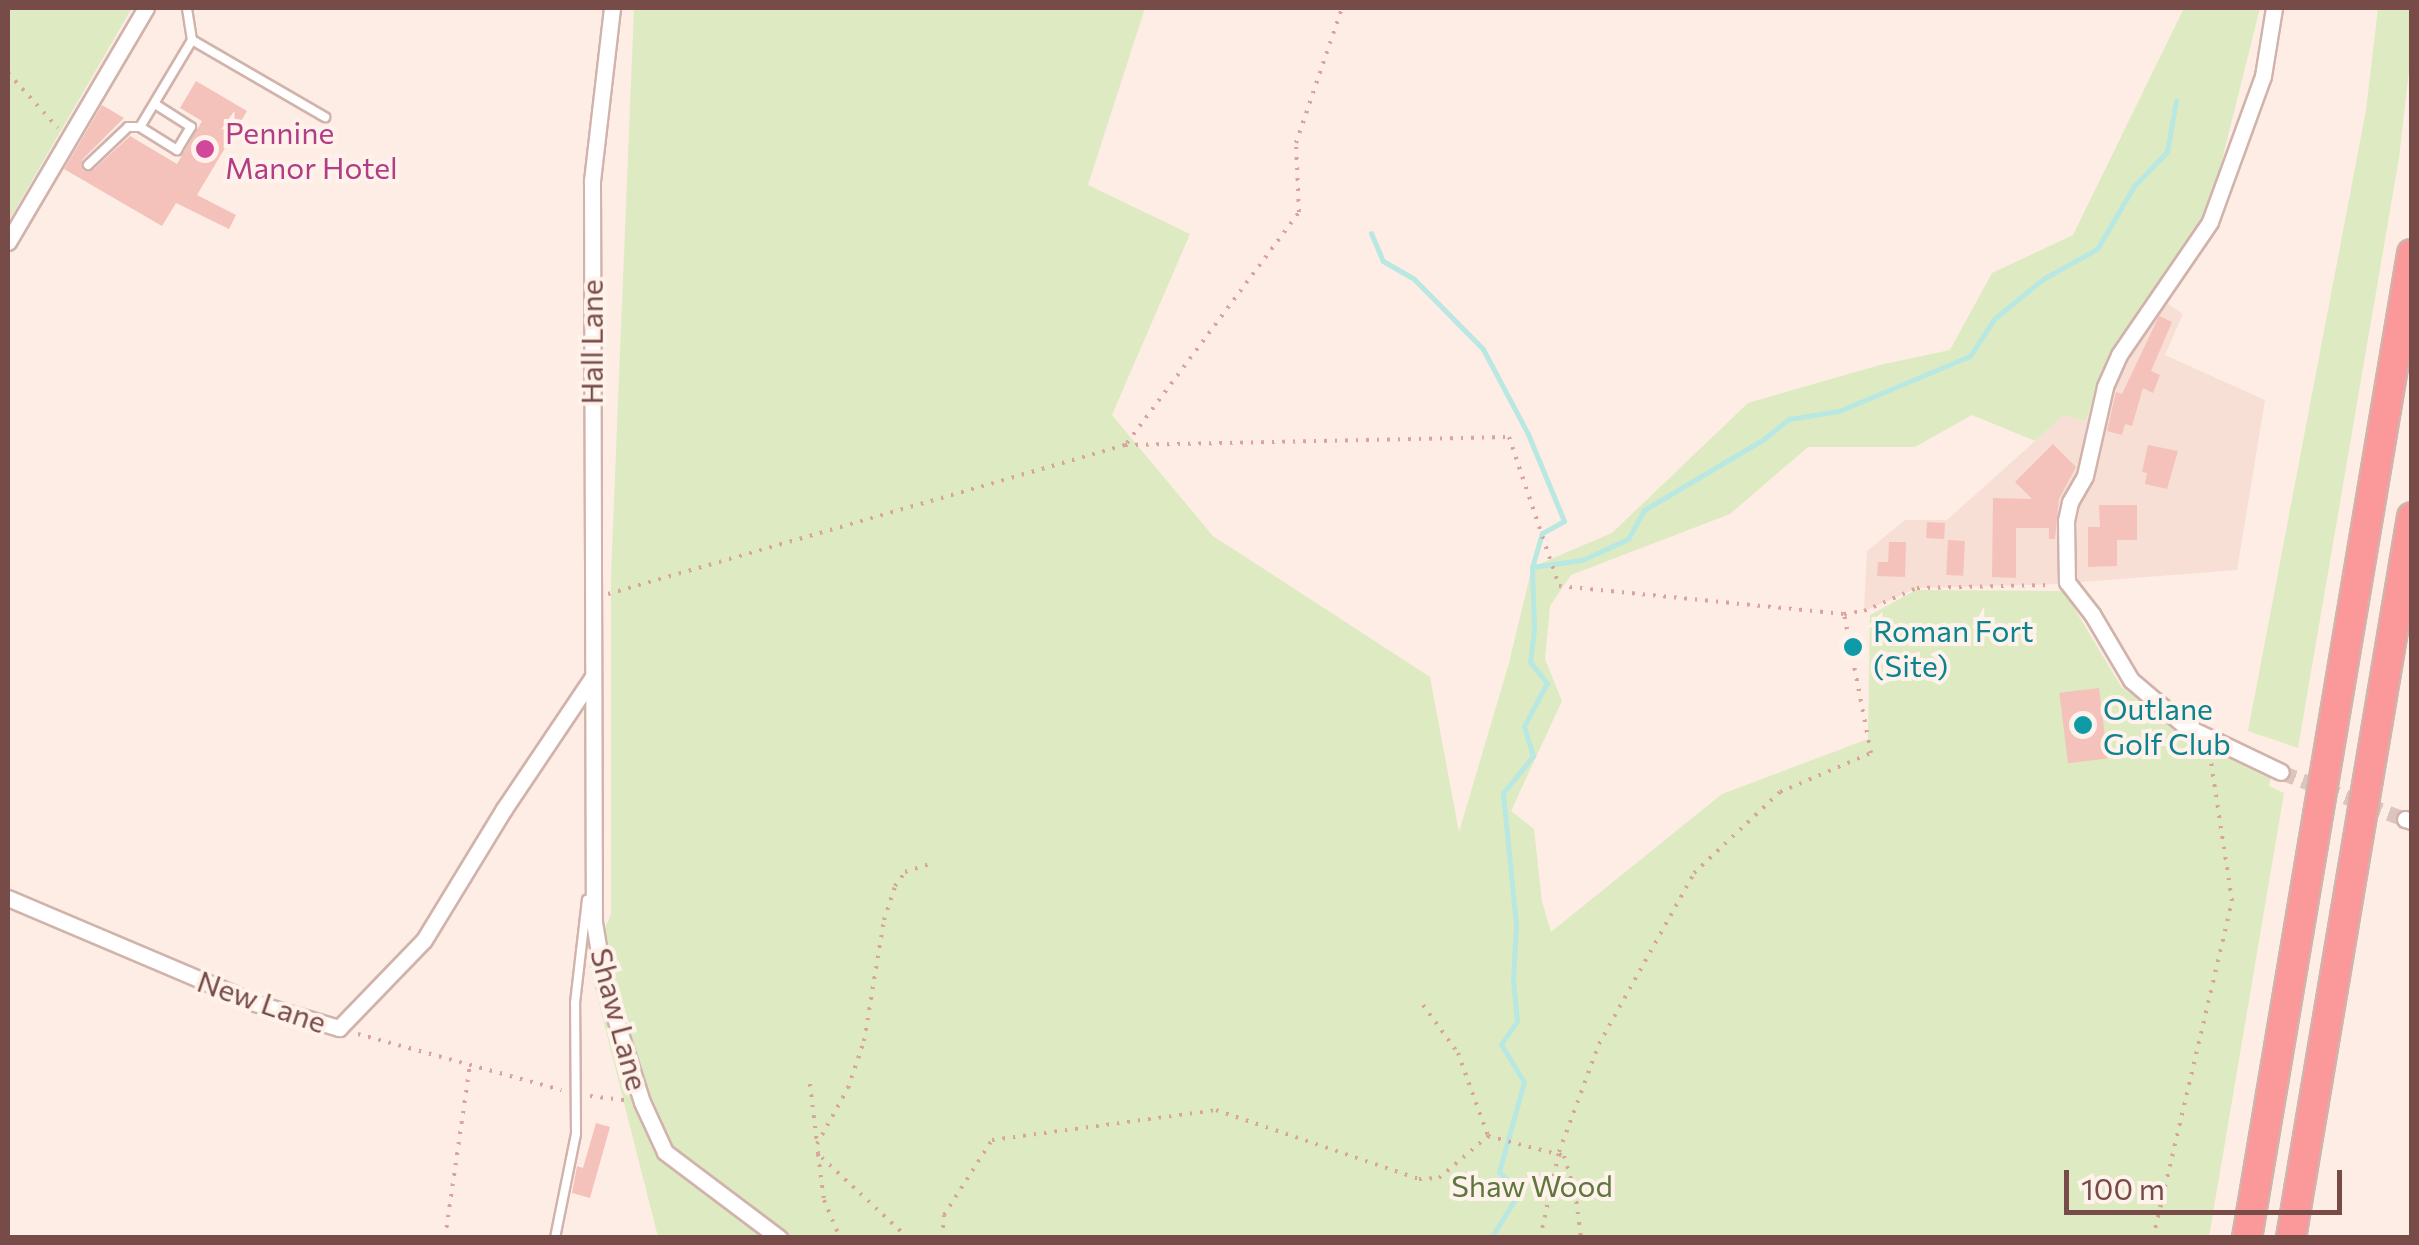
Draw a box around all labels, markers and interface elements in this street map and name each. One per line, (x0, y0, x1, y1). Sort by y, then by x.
place label: Pennine Manor Hotel (225, 114, 398, 184)
marker: Pennine Manor Hotel (194, 138, 216, 160)
street label: Hall Lane (573, 279, 609, 405)
place label: Roman Fort (Site) (1873, 612, 2034, 682)
marker: Roman Fort (Site) (1842, 636, 1864, 658)
place label: Outlane Golf Club (2103, 690, 2231, 760)
marker: Outlane Golf Club (2072, 714, 2094, 736)
street label: Shaw Lane (584, 944, 656, 1094)
street label: New Lane (193, 962, 331, 1040)
scale bar (2069, 1150, 2346, 1212)
park label: Shaw Wood (1451, 1167, 1613, 1203)
text: 100 m (2081, 1169, 2165, 1206)

